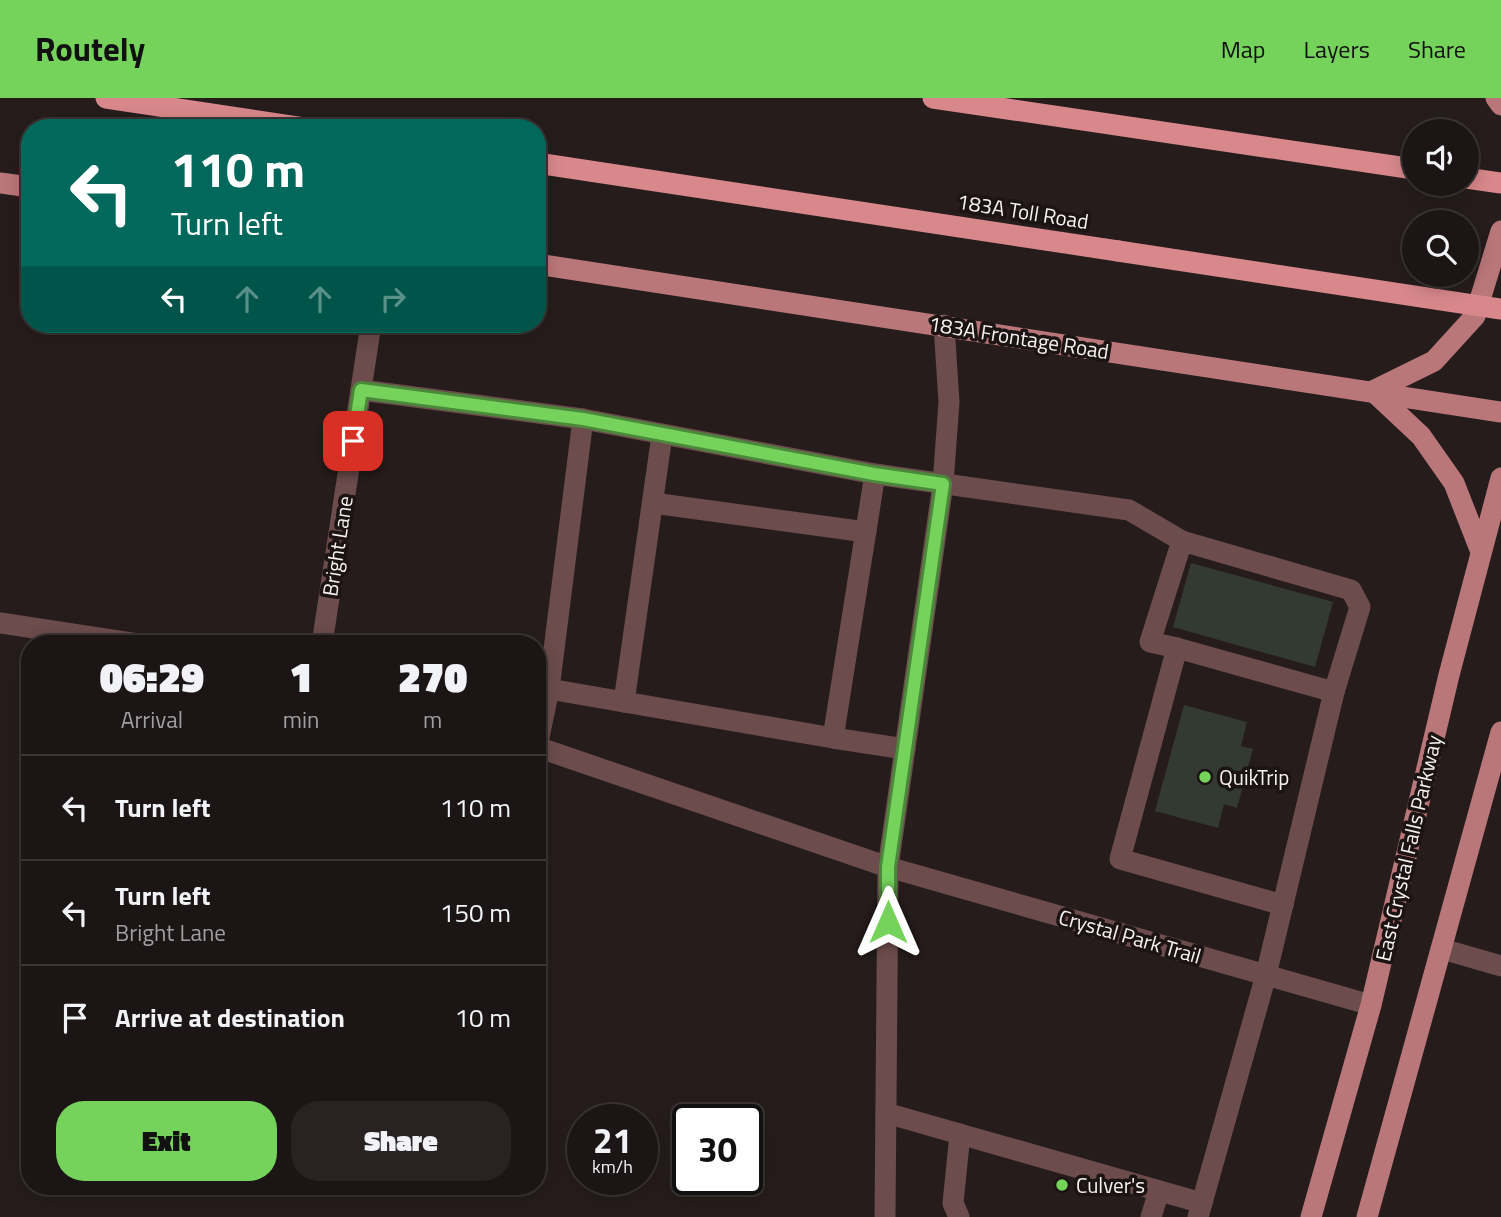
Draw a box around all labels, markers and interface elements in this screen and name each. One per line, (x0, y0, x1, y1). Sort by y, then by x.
text: Routely (35, 24, 145, 74)
text: Map (1221, 31, 1266, 67)
text: Layers (1304, 31, 1370, 67)
text: Share (1408, 31, 1466, 67)
map controls (1402, 119, 1479, 287)
button: sound (1402, 119, 1479, 196)
text: 110 m (171, 131, 305, 206)
icon: left (56, 147, 147, 238)
street label: 183A Toll Road (955, 185, 1091, 237)
text: Turn left (171, 199, 283, 247)
button: search (1402, 210, 1479, 287)
icon: left (155, 280, 193, 318)
icon: ahead (228, 280, 266, 318)
icon: ahead (301, 280, 339, 318)
icon: right (374, 280, 412, 318)
street label: 183A Frontage Road (927, 307, 1111, 367)
pin (323, 411, 383, 471)
icon: arrive (334, 422, 372, 460)
street label: Bright Lane (313, 493, 361, 599)
text: 06:29 (100, 644, 204, 708)
text: 1 (290, 644, 313, 708)
text: 270 (398, 644, 467, 708)
text: Arrival (121, 702, 183, 737)
text: min (283, 702, 319, 737)
text: m (423, 702, 442, 737)
street label: East Crystal Falls Parkway (1366, 732, 1450, 964)
place label: QuikTrip (1219, 761, 1289, 793)
marker: QuikTrip (1197, 769, 1213, 785)
text: Turn left (115, 788, 210, 827)
text: 110 m (440, 788, 511, 827)
icon: left (56, 789, 94, 827)
text: Turn left (115, 876, 210, 915)
position arrow (851, 885, 925, 959)
text: 150 m (440, 893, 511, 932)
icon: left (56, 894, 94, 932)
street label: Crystal Park Trail (1055, 900, 1205, 972)
text: Bright Lane (115, 915, 226, 950)
text: Arrive at destination (115, 998, 345, 1037)
text: 10 m (454, 998, 511, 1037)
icon: arrive (56, 999, 94, 1037)
button: Exit (56, 1101, 277, 1181)
button: Share (291, 1101, 511, 1181)
speed limit sign: 30 (672, 1104, 763, 1195)
text: 21 (593, 1113, 632, 1167)
text: km/h (592, 1153, 633, 1180)
place label: Culver's (1076, 1169, 1145, 1201)
marker: Culver's (1054, 1177, 1070, 1193)

